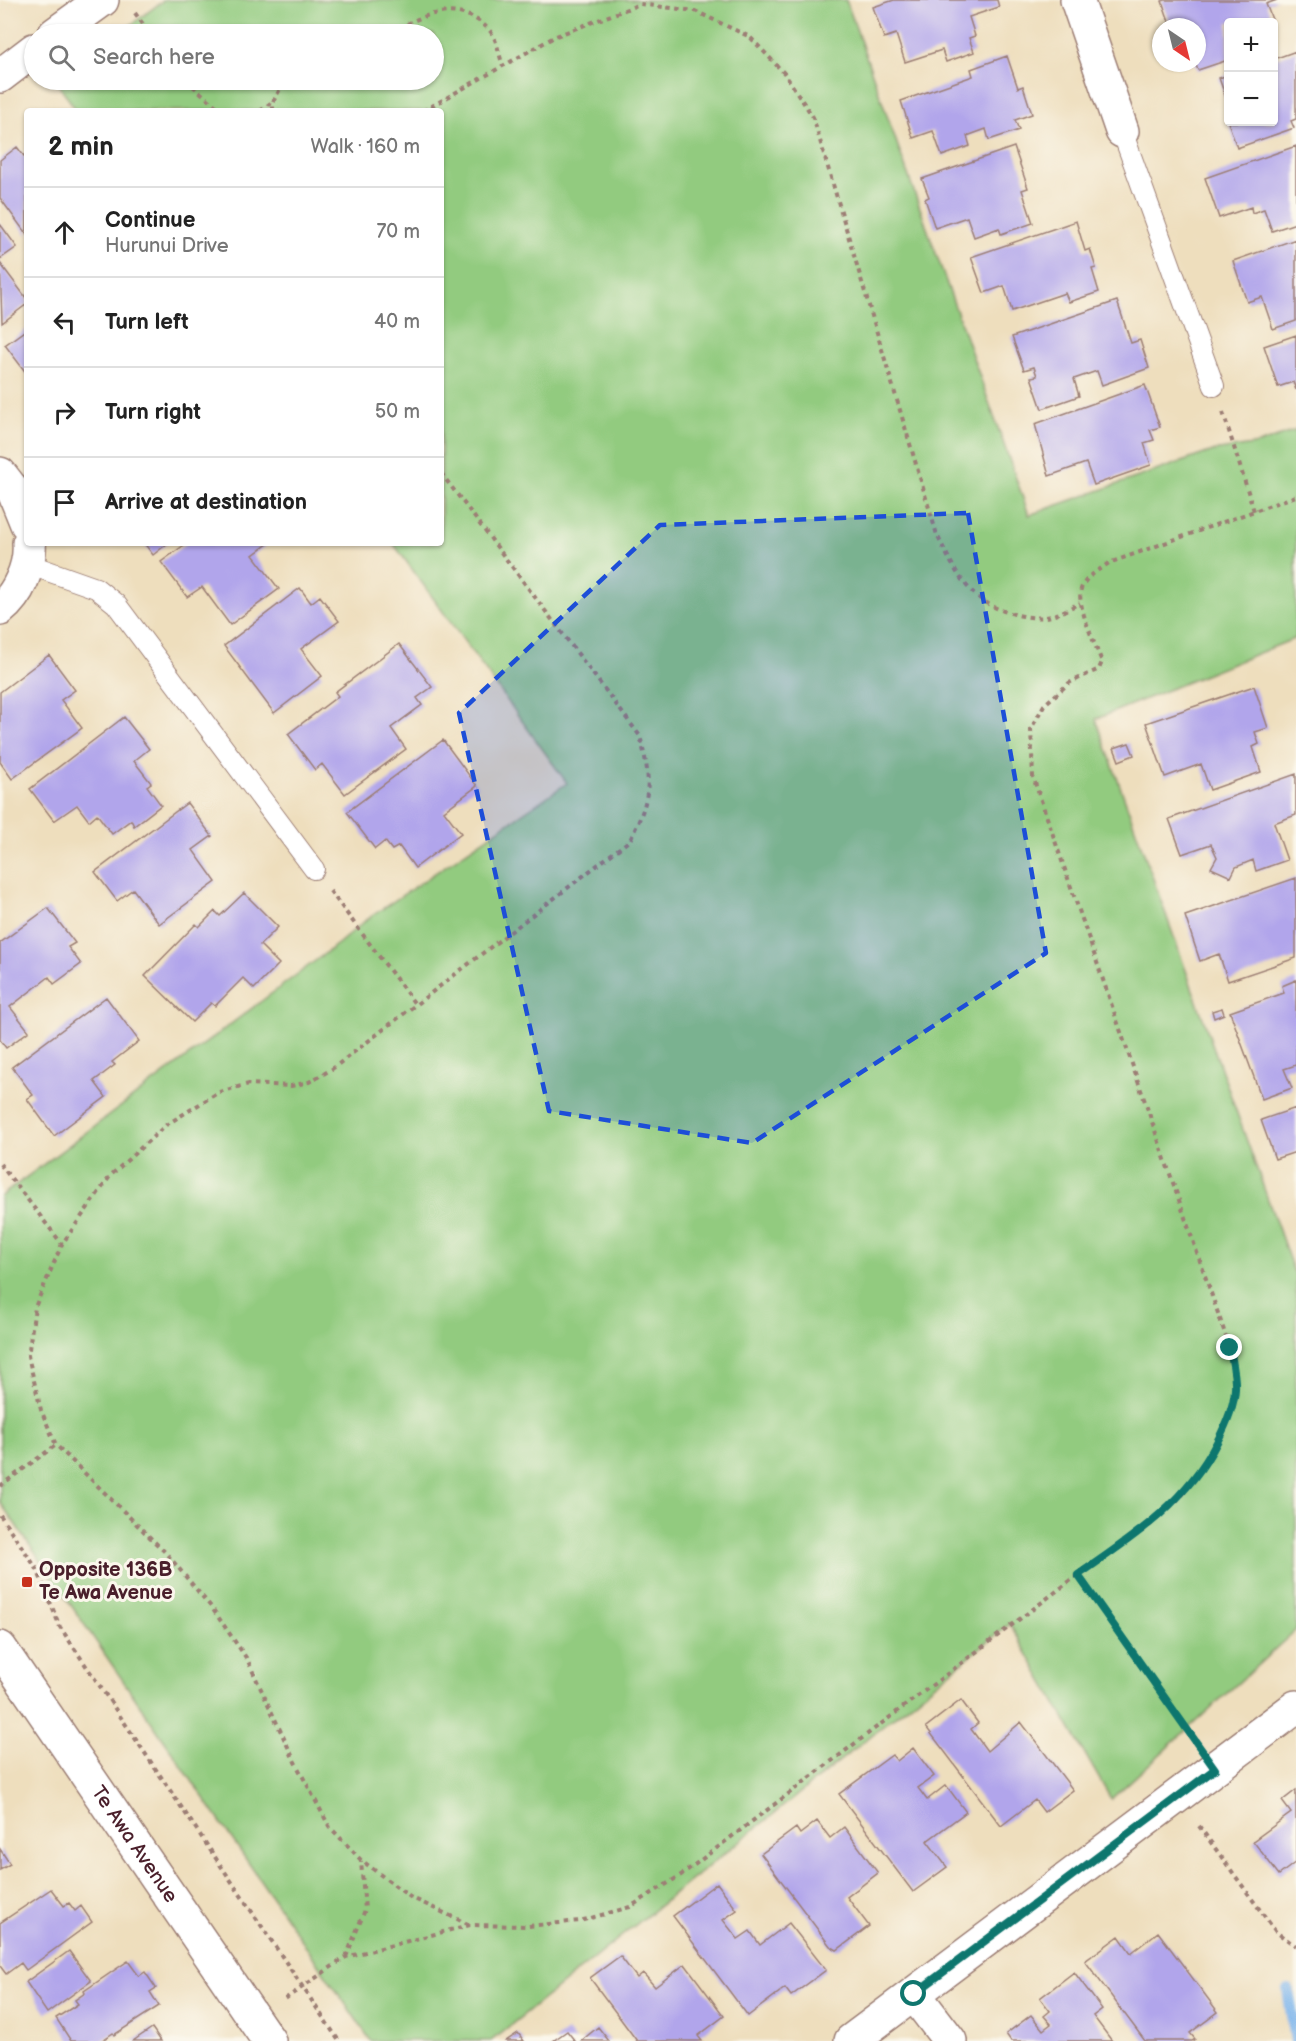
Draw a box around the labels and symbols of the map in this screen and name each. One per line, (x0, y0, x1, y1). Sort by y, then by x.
north arrow (1152, 18, 1206, 72)
route end (1216, 1334, 1242, 1360)
place label: Opposite 136B Te Awa Avenue (39, 1558, 173, 1605)
marker: Opposite 136B Te Awa Avenue (20, 1575, 34, 1589)
street label: Te Awa Avenue (86, 1781, 183, 1907)
route start (900, 1980, 926, 2006)

